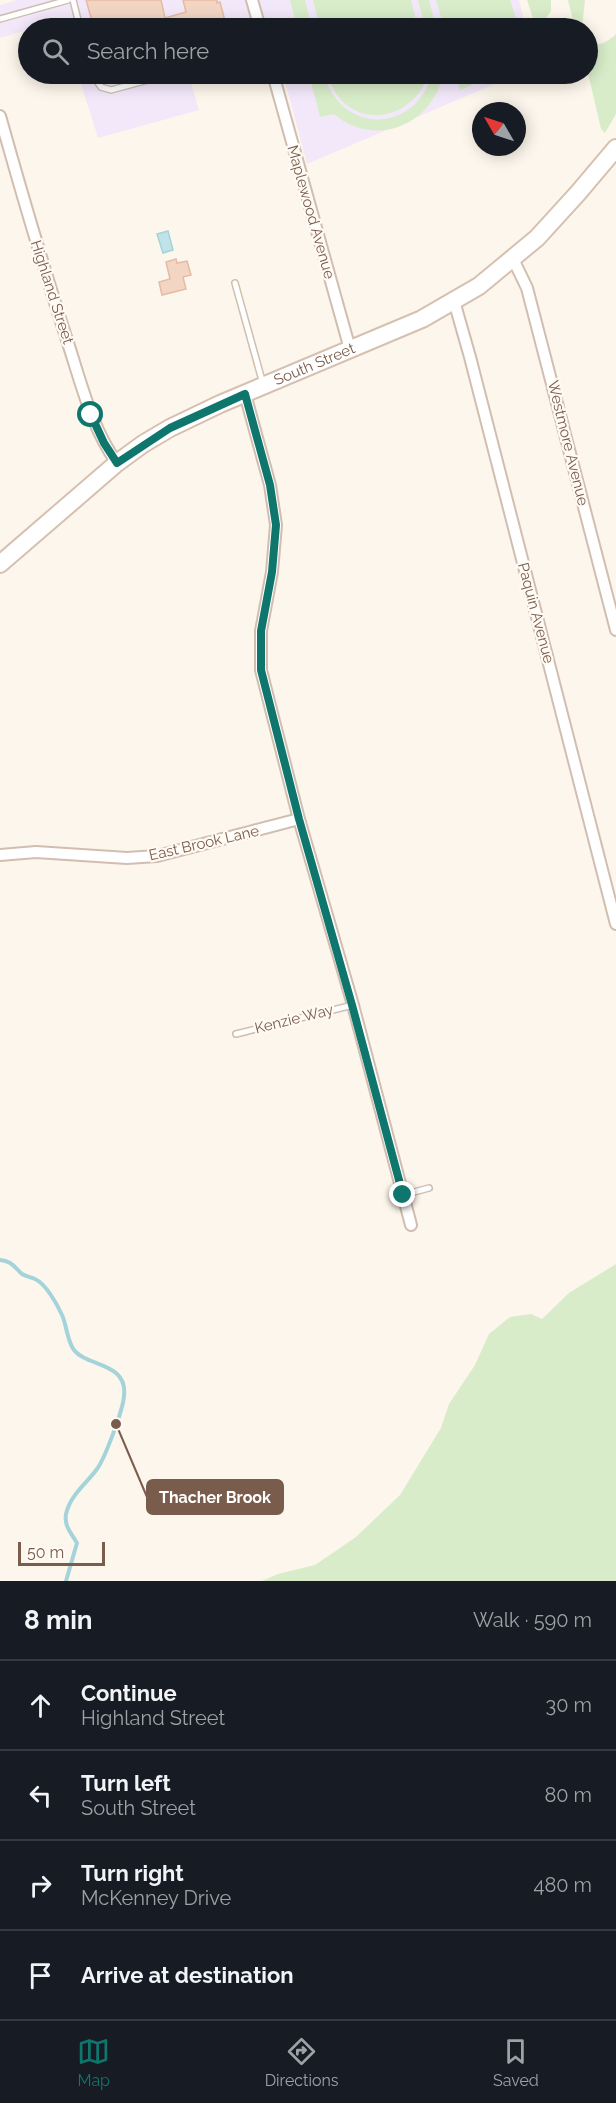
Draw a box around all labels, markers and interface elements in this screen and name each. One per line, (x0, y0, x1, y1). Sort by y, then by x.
search box (18, 18, 598, 84)
icon: search (39, 35, 72, 68)
text: Search here (87, 38, 209, 64)
north arrow (472, 102, 526, 156)
street label: Maplewood Avenue (283, 143, 339, 281)
street label: Highland Street (27, 238, 77, 346)
street label: South Street (271, 339, 358, 389)
street label: Westmore Avenue (544, 379, 592, 508)
route start (77, 401, 103, 427)
street label: Paquin Avenue (514, 561, 558, 666)
street label: East Brook Lane (147, 822, 261, 864)
street label: Kenzie Way (253, 1001, 335, 1037)
route end (389, 1181, 415, 1207)
callout: Thacher Brook (147, 1480, 283, 1514)
text: Thacher Brook (159, 1488, 271, 1507)
scale bar (18, 1539, 105, 1566)
text: 50 m (27, 1543, 64, 1562)
text: 8 min (24, 1605, 92, 1635)
text: Walk · 590 m (473, 1608, 592, 1632)
text: Continue (81, 1680, 177, 1706)
icon: ahead (24, 1689, 57, 1722)
text: 30 m (546, 1693, 592, 1717)
text: Highland Street (81, 1706, 225, 1730)
text: Turn left (81, 1770, 171, 1796)
icon: left (24, 1779, 57, 1812)
text: 80 m (544, 1783, 592, 1807)
text: South Street (81, 1796, 196, 1820)
text: Turn right (81, 1860, 184, 1886)
icon: right (24, 1869, 57, 1902)
text: 480 m (534, 1873, 592, 1897)
text: McKenney Drive (81, 1886, 231, 1910)
icon: arrive (24, 1959, 57, 1992)
text: Arrive at destination (81, 1962, 294, 1988)
tab: Map (77, 2035, 110, 2090)
tab: Directions (265, 2035, 339, 2090)
tab: Saved (493, 2035, 539, 2090)

